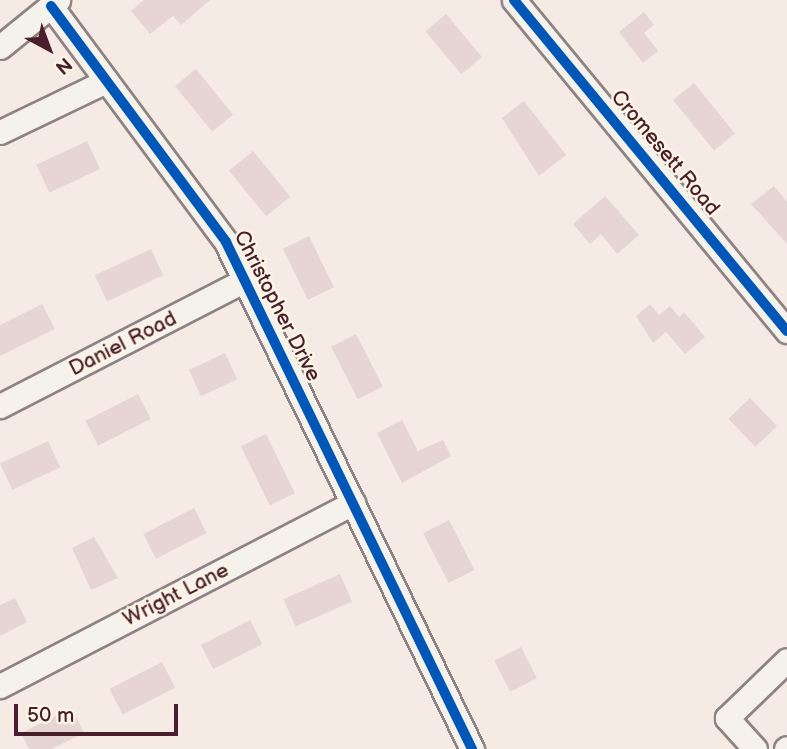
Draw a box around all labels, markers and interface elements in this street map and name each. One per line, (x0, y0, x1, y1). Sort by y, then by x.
north arrow (14, 14, 84, 84)
text: N (50, 52, 76, 79)
street label: Cromesett Road (605, 85, 725, 221)
street label: Christopher Drive (228, 226, 326, 386)
street label: Daniel Road (65, 306, 181, 382)
street label: Wright Lane (119, 558, 233, 632)
scale bar (18, 690, 182, 734)
text: 50 m (27, 703, 74, 728)

